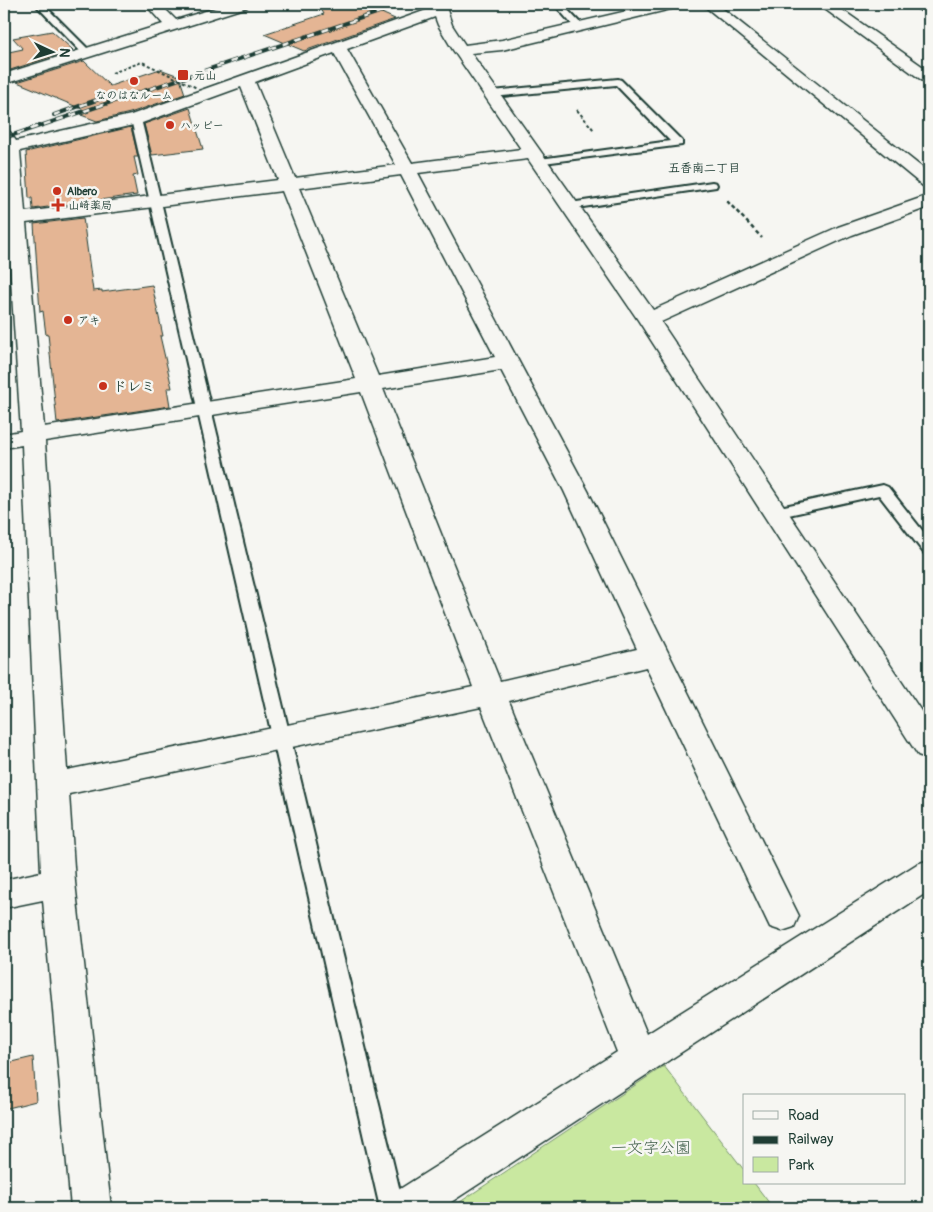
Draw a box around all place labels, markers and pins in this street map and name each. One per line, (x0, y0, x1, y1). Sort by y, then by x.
marker: 元山 (176, 68, 190, 82)
place label: 元山 (194, 69, 216, 82)
marker: なのはなルーム (128, 75, 140, 87)
place label: なのはなルーム (96, 89, 173, 102)
marker: ハッピー (164, 119, 176, 131)
place label: ハッピー (180, 119, 224, 132)
marker: Albero (51, 185, 63, 197)
place label: Albero (67, 185, 97, 198)
marker: 山崎薬局 (52, 199, 64, 211)
place label: 山崎薬局 (68, 199, 112, 212)
marker: アキ (62, 314, 74, 326)
place label: アキ (78, 314, 100, 327)
place label: ドレミ (113, 378, 155, 395)
marker: ドレミ (97, 380, 109, 392)

